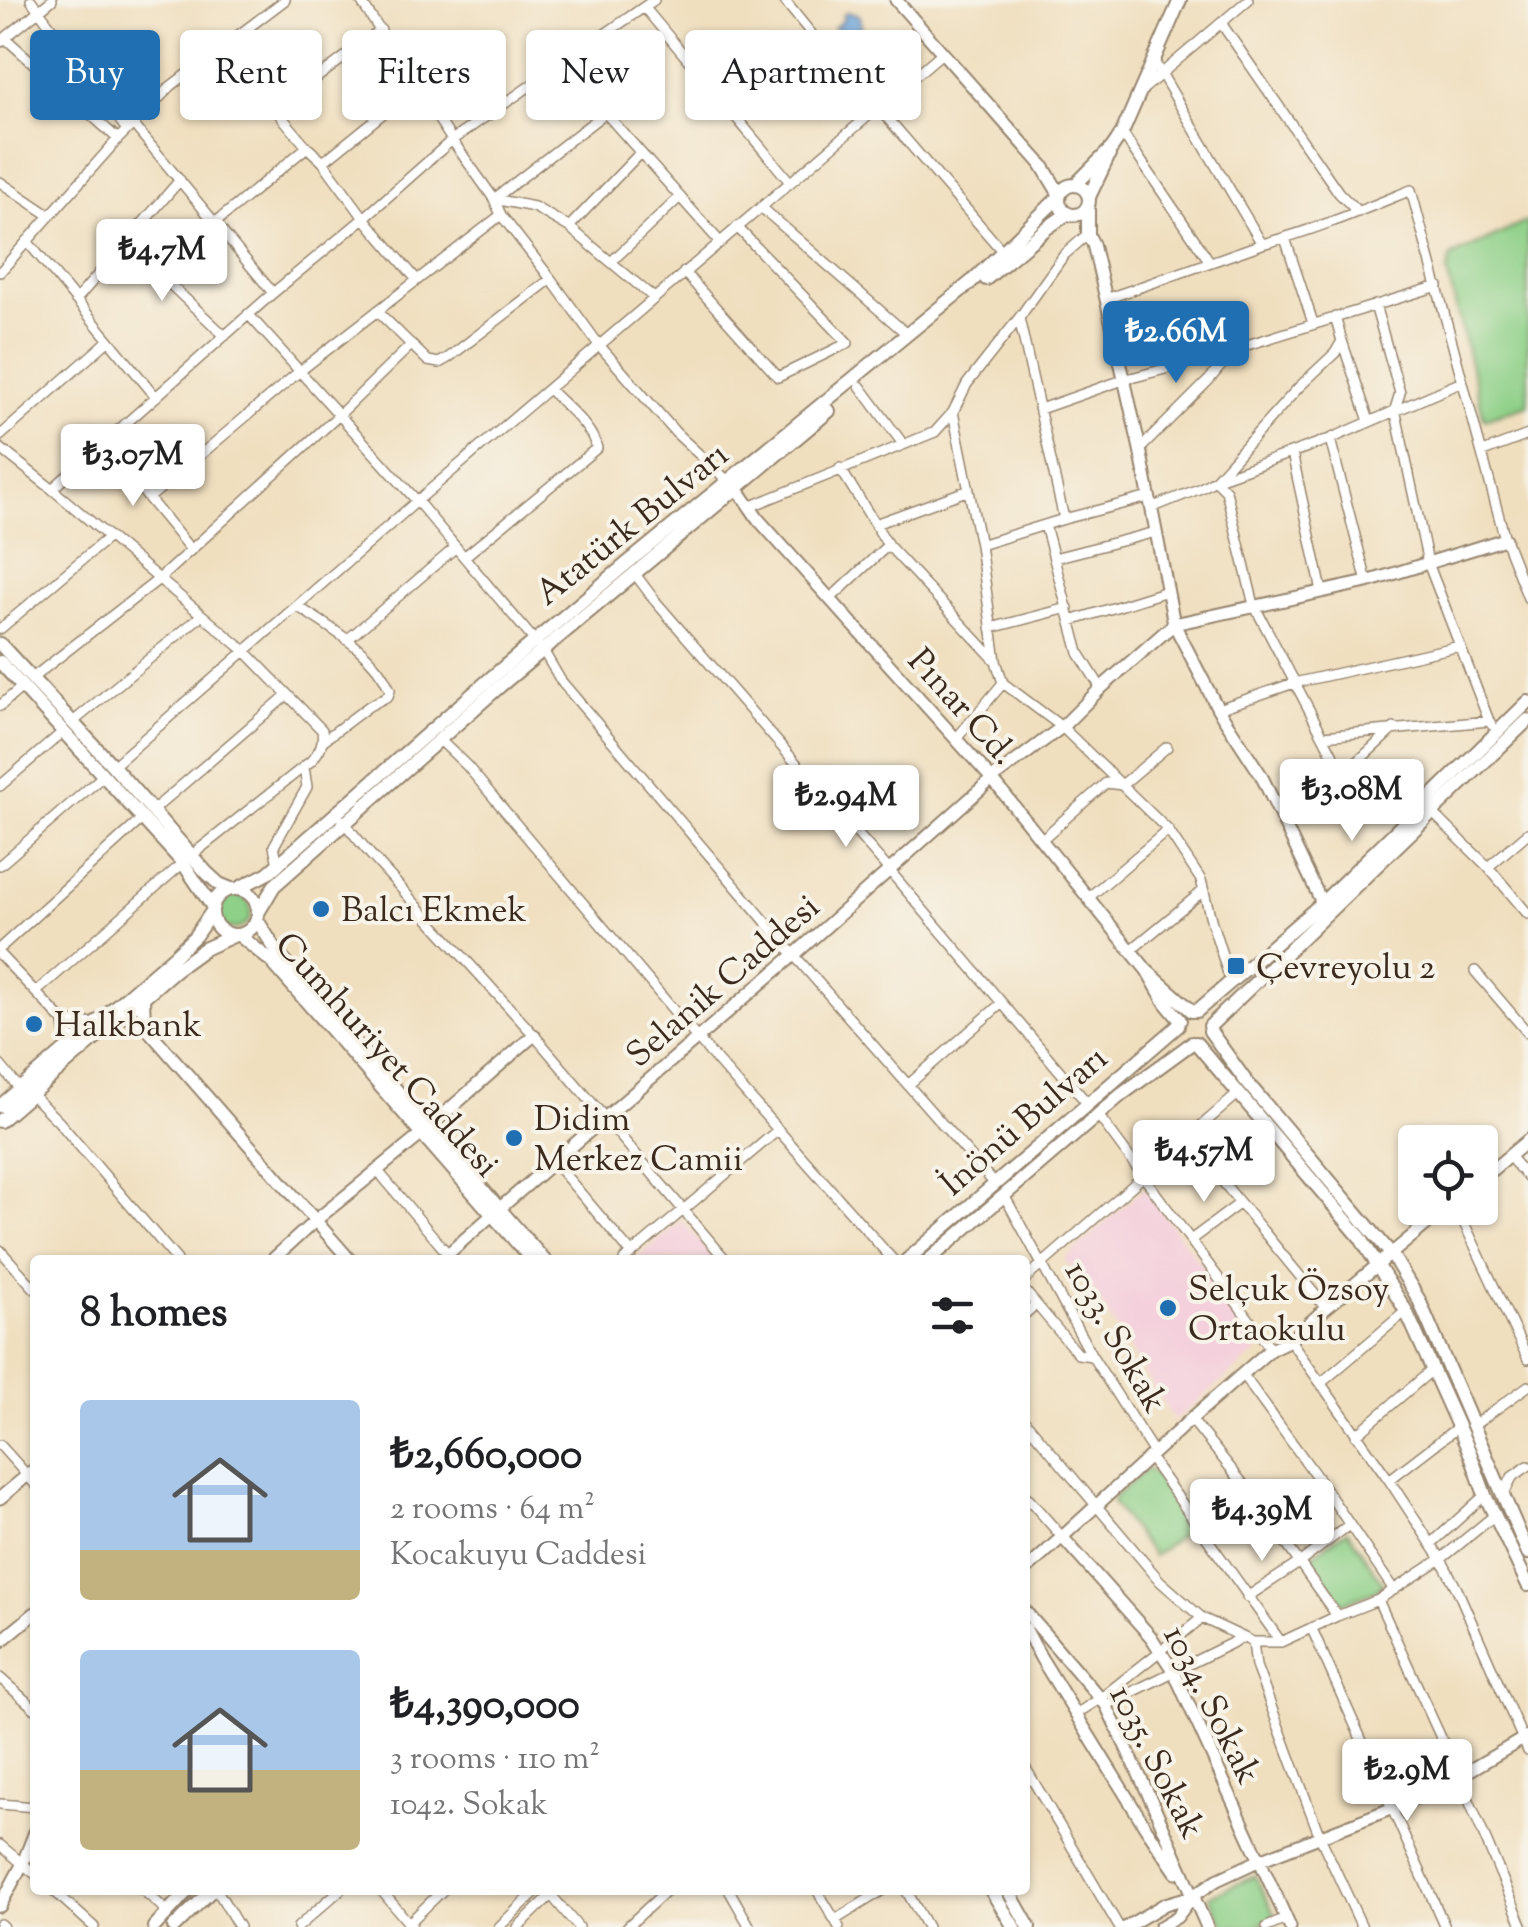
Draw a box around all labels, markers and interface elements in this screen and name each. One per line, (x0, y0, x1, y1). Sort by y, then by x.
chip: Buy (30, 30, 160, 120)
chip: Rent (180, 30, 322, 120)
chip: Filters (342, 30, 506, 120)
chip: New (526, 30, 665, 120)
chip: Apartment (685, 30, 921, 120)
pin: ₺4.7M (92, 219, 232, 304)
text: ₺4.7M (118, 228, 206, 274)
pin: ₺2.66M (1095, 301, 1257, 386)
text: ₺2.66M (1125, 310, 1227, 356)
pin: ₺3.07M (52, 424, 214, 509)
street label: Atatürk Bulvarı (525, 432, 741, 620)
text: ₺3.07M (83, 433, 183, 479)
street label: Pınar Cd. (894, 639, 1027, 778)
pin: ₺3.08M (1271, 759, 1433, 844)
pin: ₺2.94M (765, 765, 927, 850)
text: ₺3.08M (1302, 768, 1402, 814)
text: ₺2.94M (795, 774, 897, 820)
street label: Selanik Caddesi (616, 884, 832, 1081)
place label: Balcı Ekmek (341, 887, 527, 938)
marker: Balcı Ekmek (310, 898, 332, 920)
street label: Cumhuriyet Caddesi (261, 922, 510, 1190)
place label: Çevreyolu 2 (1256, 944, 1435, 995)
marker: Çevreyolu 2 (1225, 955, 1247, 977)
place label: Halkbank (54, 1002, 202, 1053)
marker: Halkbank (23, 1013, 45, 1035)
street label: İnönü Bulvarı (930, 1035, 1120, 1210)
place label: Didim Merkez Camii (534, 1096, 743, 1187)
pin: ₺4.57M (1123, 1120, 1285, 1205)
map controls (1398, 1125, 1498, 1225)
button: locate (1398, 1125, 1498, 1225)
marker: Didim Merkez Camii (503, 1127, 525, 1149)
text: ₺4.57M (1155, 1129, 1253, 1175)
street label: 1033. Sokak (1050, 1252, 1178, 1424)
place label: Selçuk Özsoy Ortaokulu (1188, 1266, 1389, 1357)
text: 8 homes (80, 1285, 228, 1345)
icon: filters (925, 1288, 980, 1343)
marker: Selçuk Özsoy Ortaokulu (1157, 1297, 1179, 1319)
text: ₺2,660,000 (390, 1427, 582, 1487)
icon: home (160, 1440, 280, 1560)
pin: ₺4.39M (1181, 1479, 1343, 1564)
text: 2 rooms · 64 m² (390, 1487, 595, 1533)
text: ₺4.39M (1212, 1488, 1312, 1534)
text: Kocakuyu Caddesi (390, 1533, 647, 1579)
street label: 1034. Sokak (1148, 1617, 1272, 1794)
text: ₺4,390,000 (390, 1677, 580, 1737)
street label: 1035. Sokak (1094, 1677, 1215, 1848)
icon: home (160, 1690, 280, 1810)
text: 3 rooms · 110 m² (390, 1737, 600, 1783)
pin: ₺2.9M (1337, 1739, 1477, 1824)
text: ₺2.9M (1364, 1748, 1450, 1794)
text: 1042. Sokak (390, 1783, 548, 1829)

